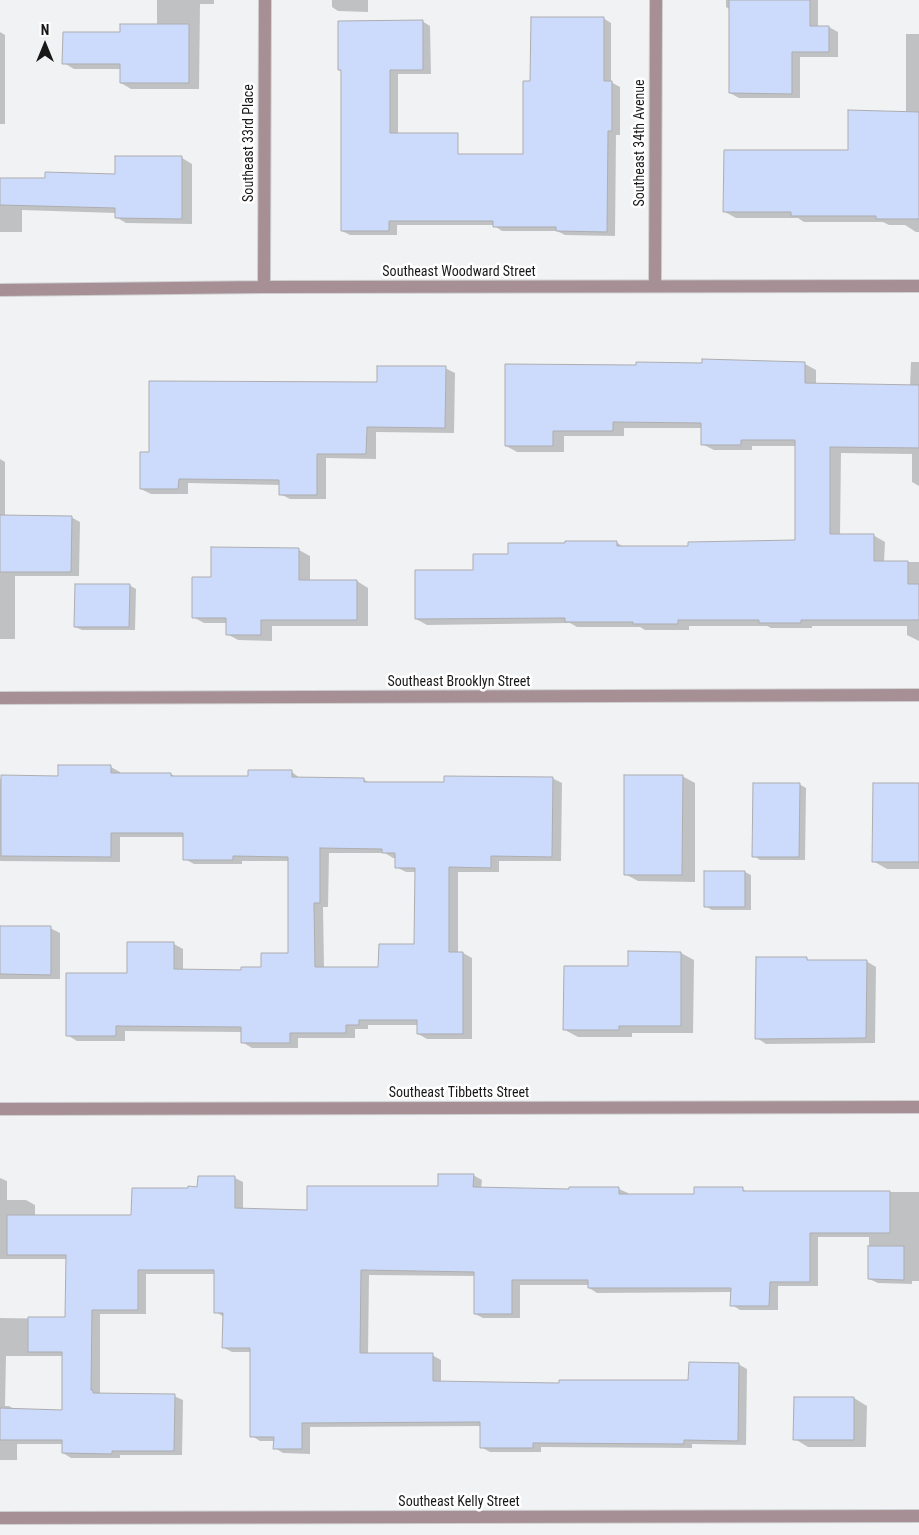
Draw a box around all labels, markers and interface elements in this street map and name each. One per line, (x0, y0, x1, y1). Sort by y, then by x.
north arrow (20, 20, 70, 70)
text: N (41, 22, 49, 38)
street label: Southeast 34th Avenue (632, 79, 648, 207)
street label: Southeast 33rd Place (241, 84, 257, 202)
street label: Southeast Woodward Street (382, 264, 536, 280)
street label: Southeast Brooklyn Street (388, 674, 530, 690)
street label: Southeast Tibbetts Street (389, 1085, 529, 1101)
street label: Southeast Kelly Street (398, 1494, 520, 1510)

